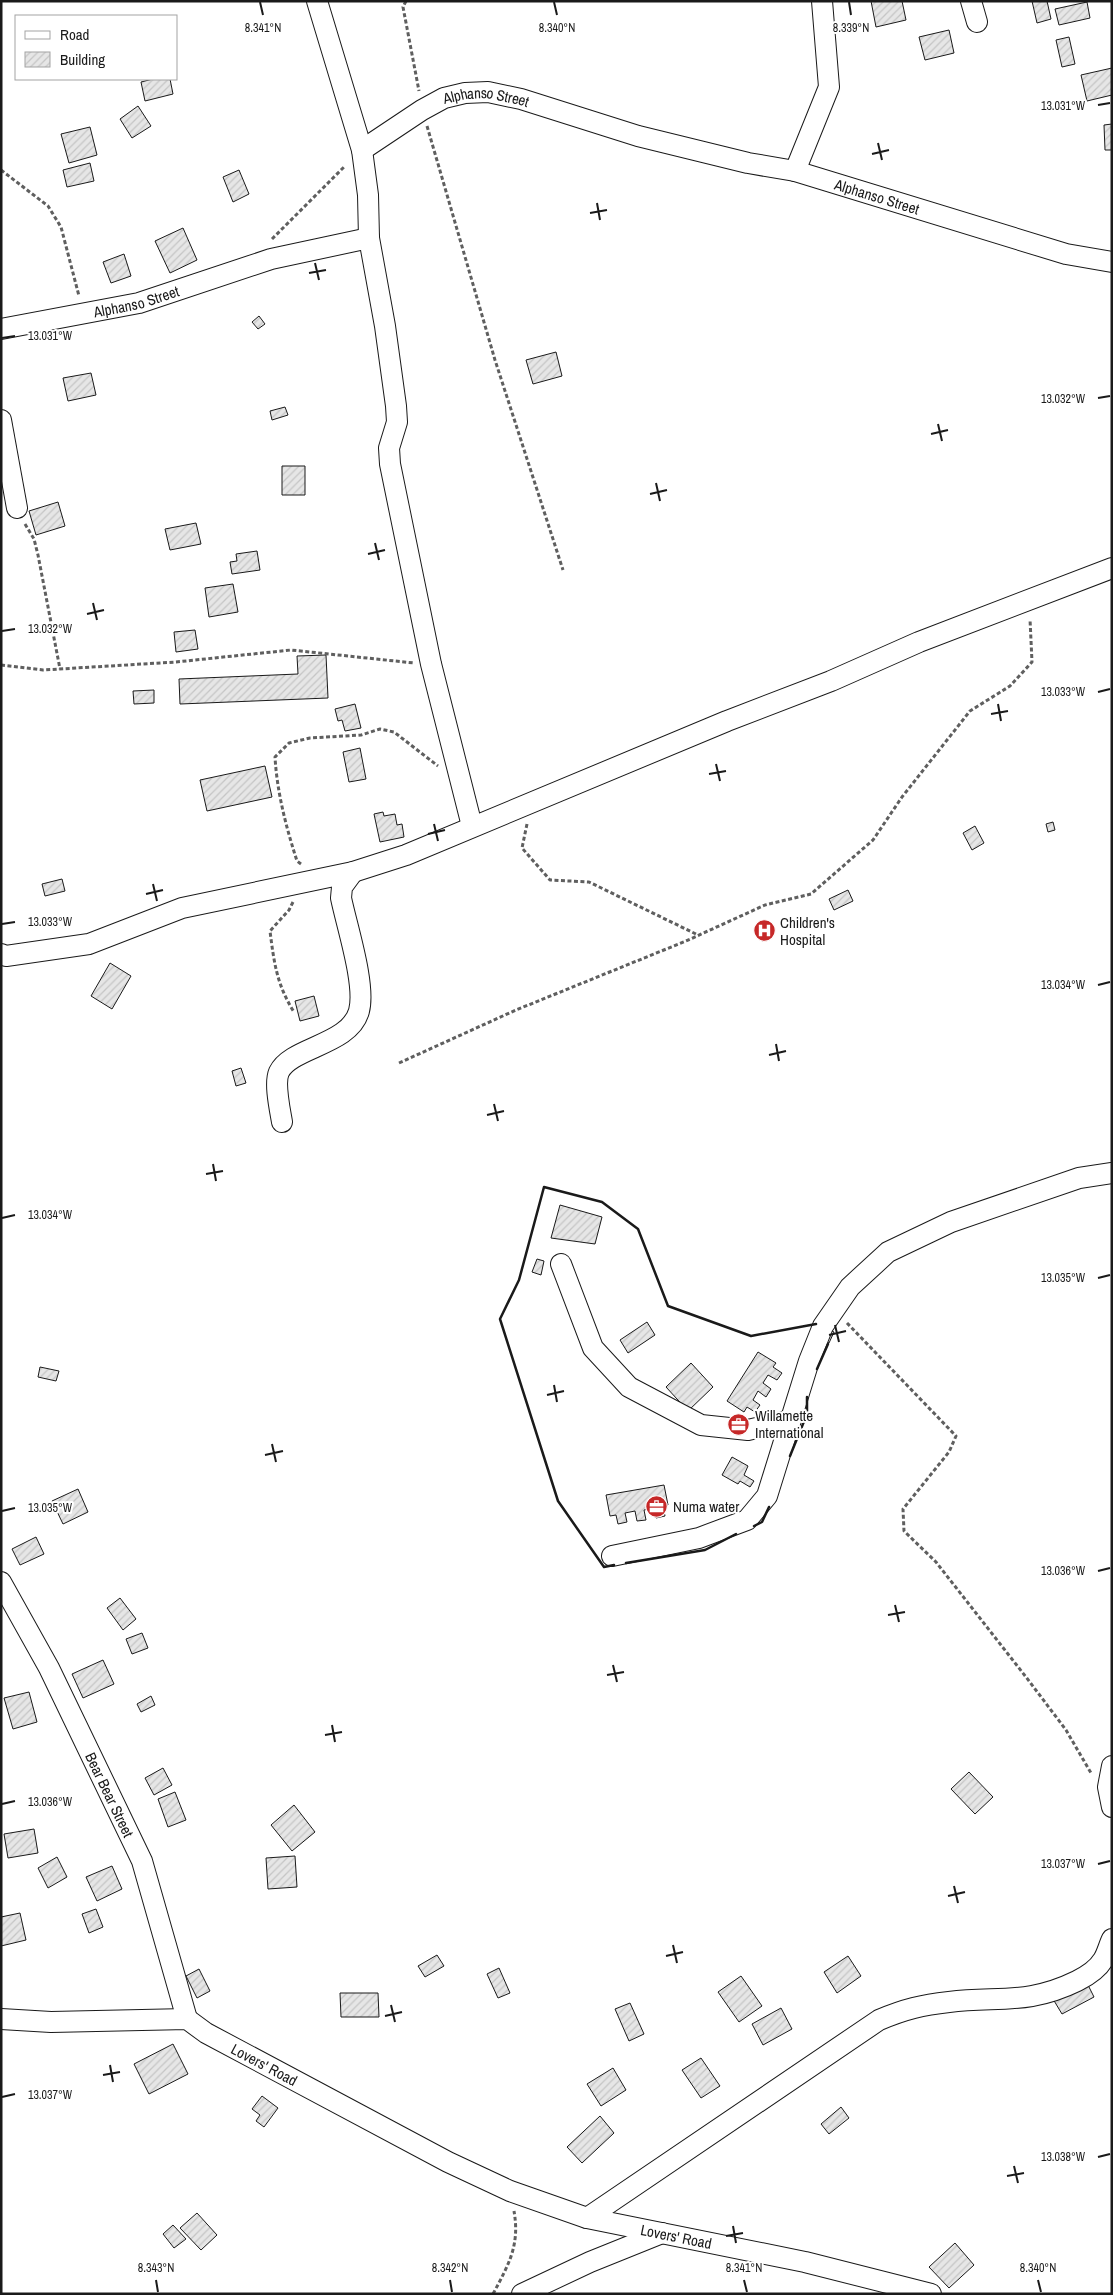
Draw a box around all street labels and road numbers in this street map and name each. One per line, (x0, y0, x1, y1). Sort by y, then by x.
street label: Alphanso Street (440, 82, 533, 112)
street label: Alphanso Street (831, 173, 923, 219)
street label: Alphanso Street (91, 280, 182, 322)
street label: Bear Bear Street (81, 1749, 140, 1841)
street label: Lovers' Road (228, 2038, 301, 2090)
street label: Lovers' Road (639, 2219, 714, 2253)

